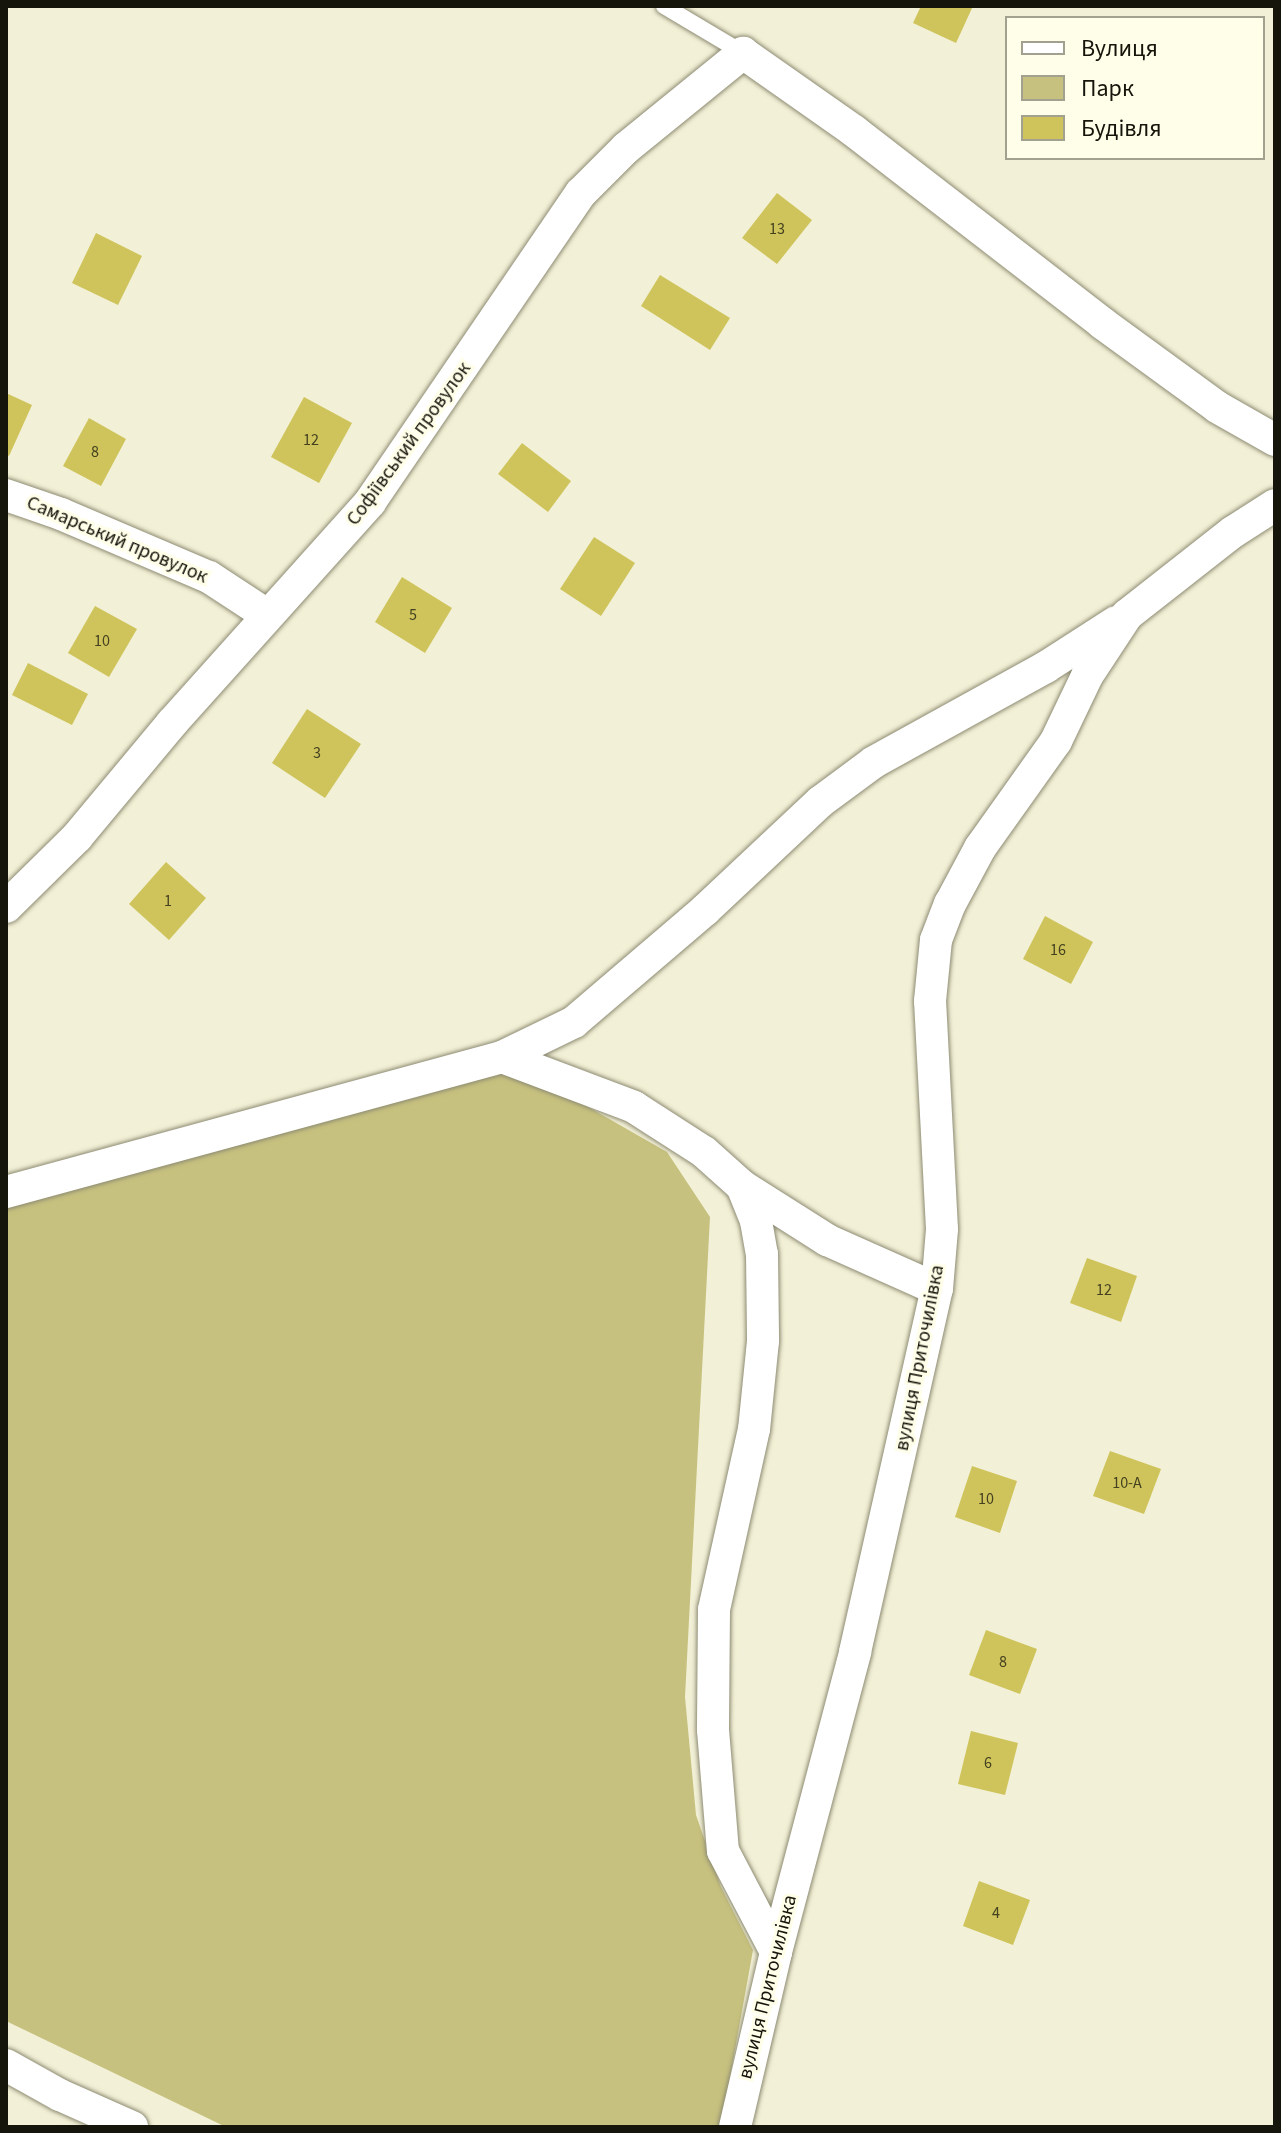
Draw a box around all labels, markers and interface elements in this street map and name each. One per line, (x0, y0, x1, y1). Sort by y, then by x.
legend (1005, 16, 1265, 160)
text: Вулиця (1081, 31, 1158, 66)
text: Парк (1081, 71, 1134, 106)
text: Будівля (1081, 111, 1162, 146)
house number: 13 (769, 219, 785, 239)
street label: Софіївський провулок (342, 358, 476, 530)
house number: 12 (303, 430, 319, 450)
house number: 8 (91, 442, 99, 462)
street label: Самарський провулок (23, 491, 211, 589)
house number: 5 (409, 605, 417, 625)
house number: 10 (94, 631, 110, 651)
house number: 3 (313, 743, 321, 763)
house number: 1 (164, 891, 172, 911)
house number: 16 (1050, 940, 1066, 960)
street label: вулиця Приточилівка (890, 1263, 950, 1453)
house number: 12 (1096, 1280, 1112, 1300)
house number: 10-А (1112, 1473, 1142, 1493)
house number: 10 (978, 1489, 994, 1509)
house number: 8 (999, 1652, 1007, 1672)
house number: 6 (984, 1753, 992, 1773)
street label: вулиця Приточилівка (734, 1893, 802, 2081)
house number: 4 (992, 1903, 1000, 1923)

